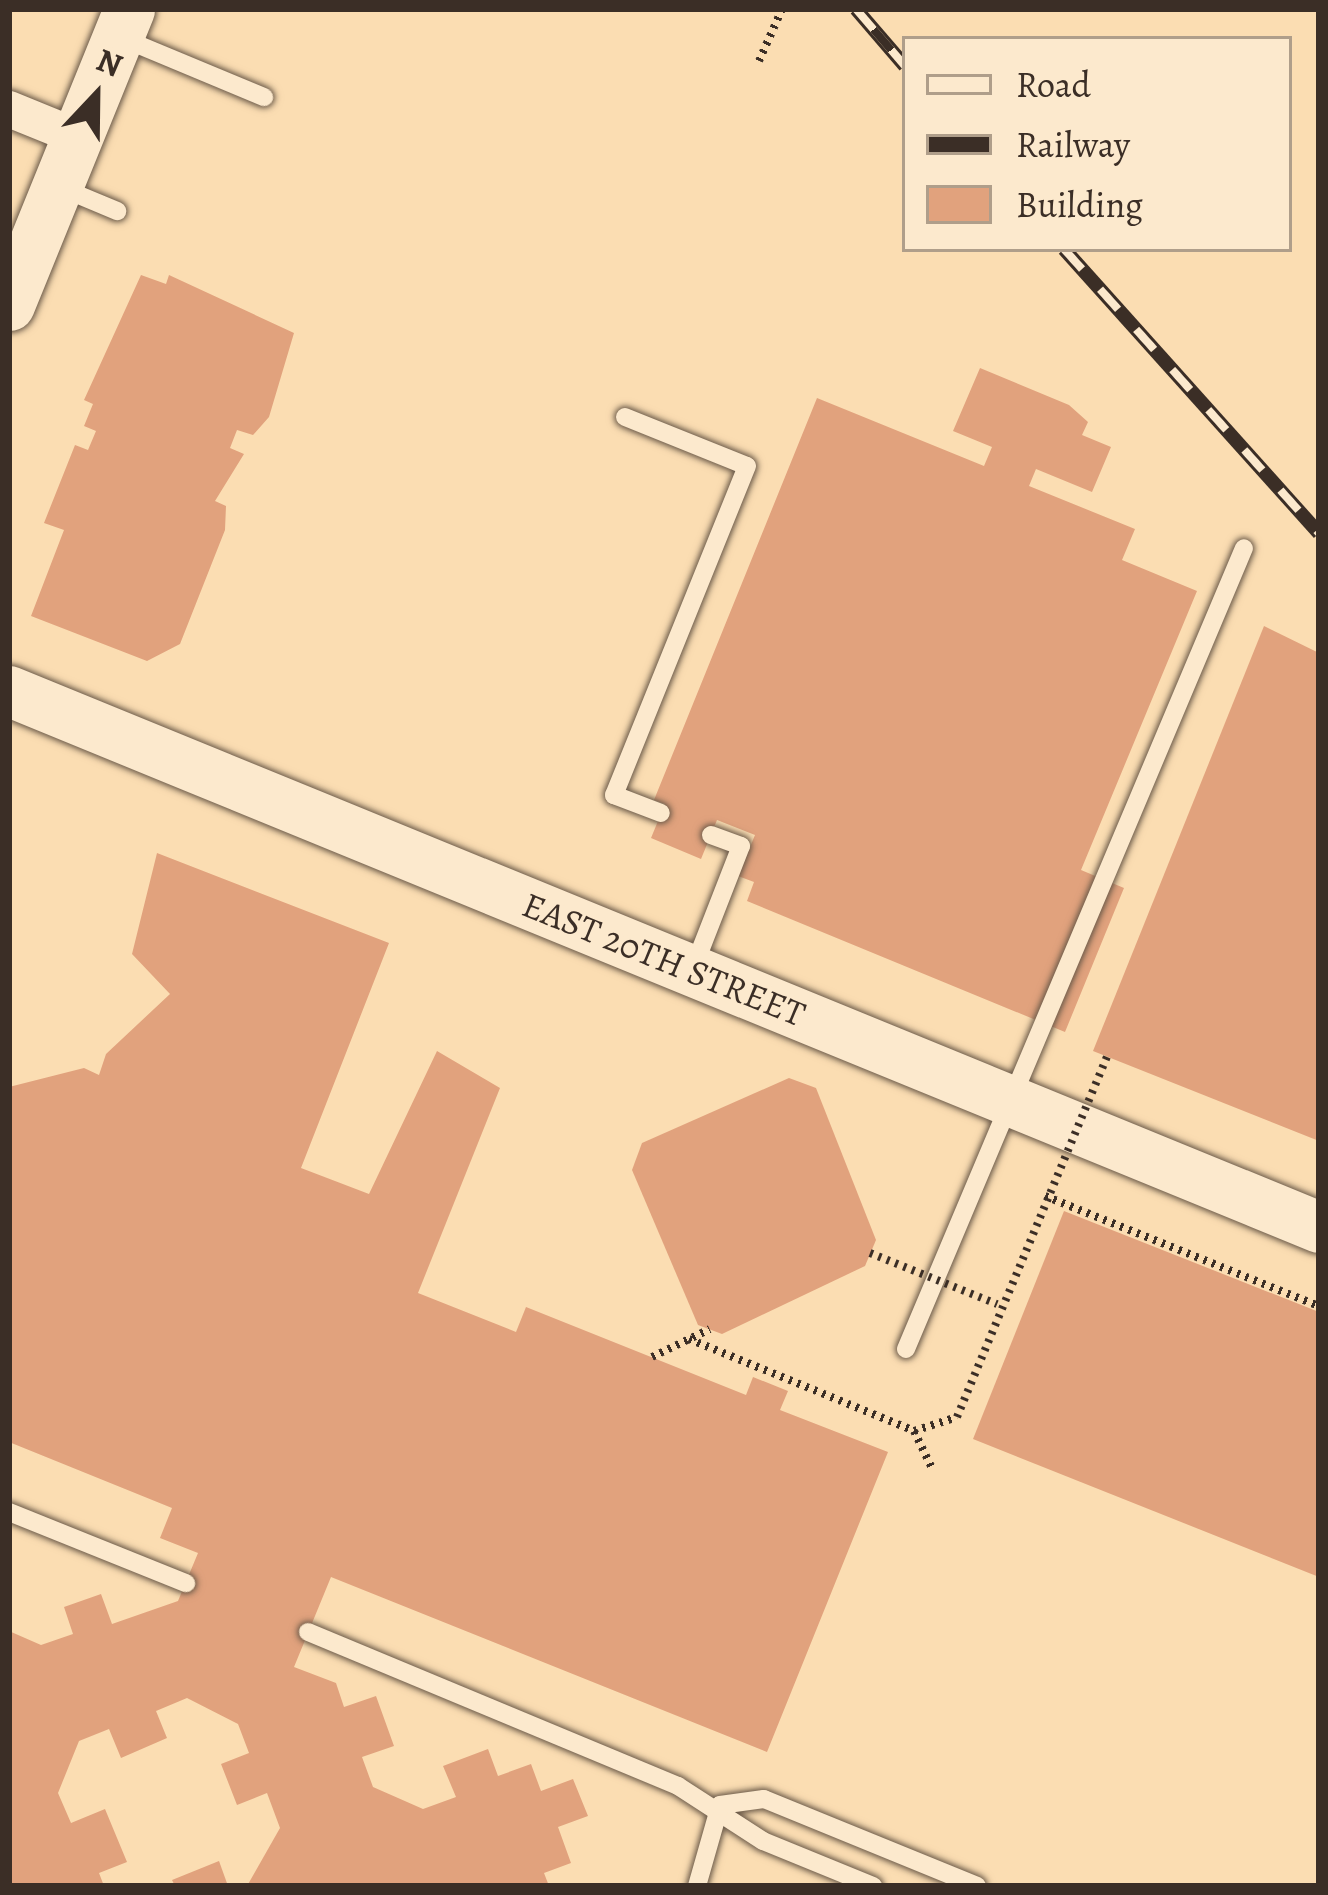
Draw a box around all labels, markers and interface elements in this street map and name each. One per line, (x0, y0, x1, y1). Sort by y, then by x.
north arrow (36, 36, 156, 156)
legend (902, 36, 1292, 252)
text: N (90, 37, 129, 88)
text: Road (1016, 60, 1091, 109)
text: Railway (1016, 120, 1130, 169)
text: Building (1016, 180, 1143, 229)
street label: EAST 20TH STREET (516, 883, 812, 1035)

